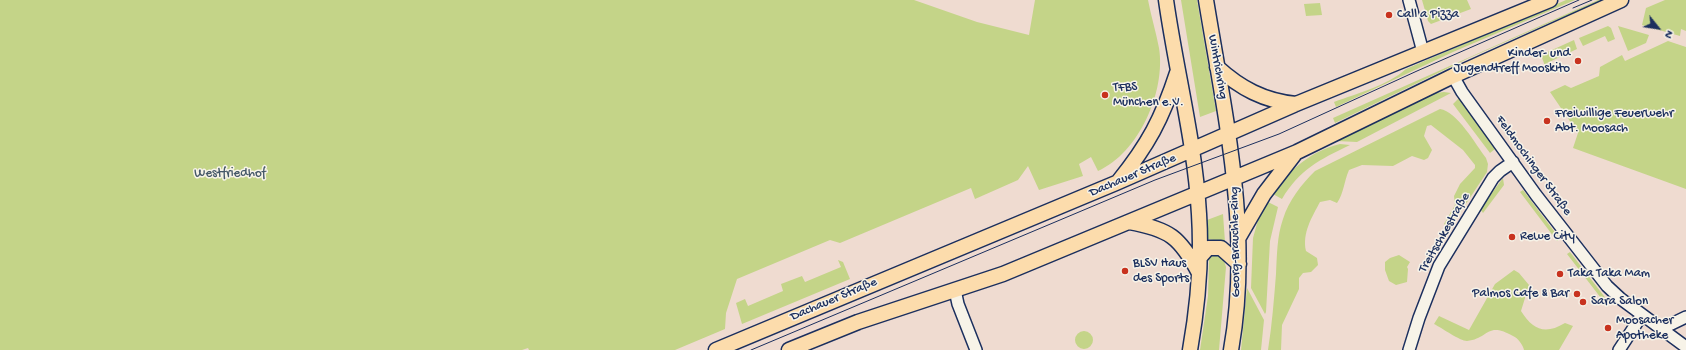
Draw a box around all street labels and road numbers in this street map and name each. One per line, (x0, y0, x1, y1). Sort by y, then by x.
street label: Wintrichring (1204, 34, 1230, 100)
street label: Feldmochinger Straße (1491, 113, 1575, 219)
street label: Dachauer Straße (1087, 151, 1179, 201)
street label: Georg-Brauchle-Ring (1227, 187, 1245, 297)
street label: Treitschkestraße (1416, 190, 1474, 276)
street label: Dachauer Straße (788, 275, 880, 325)

